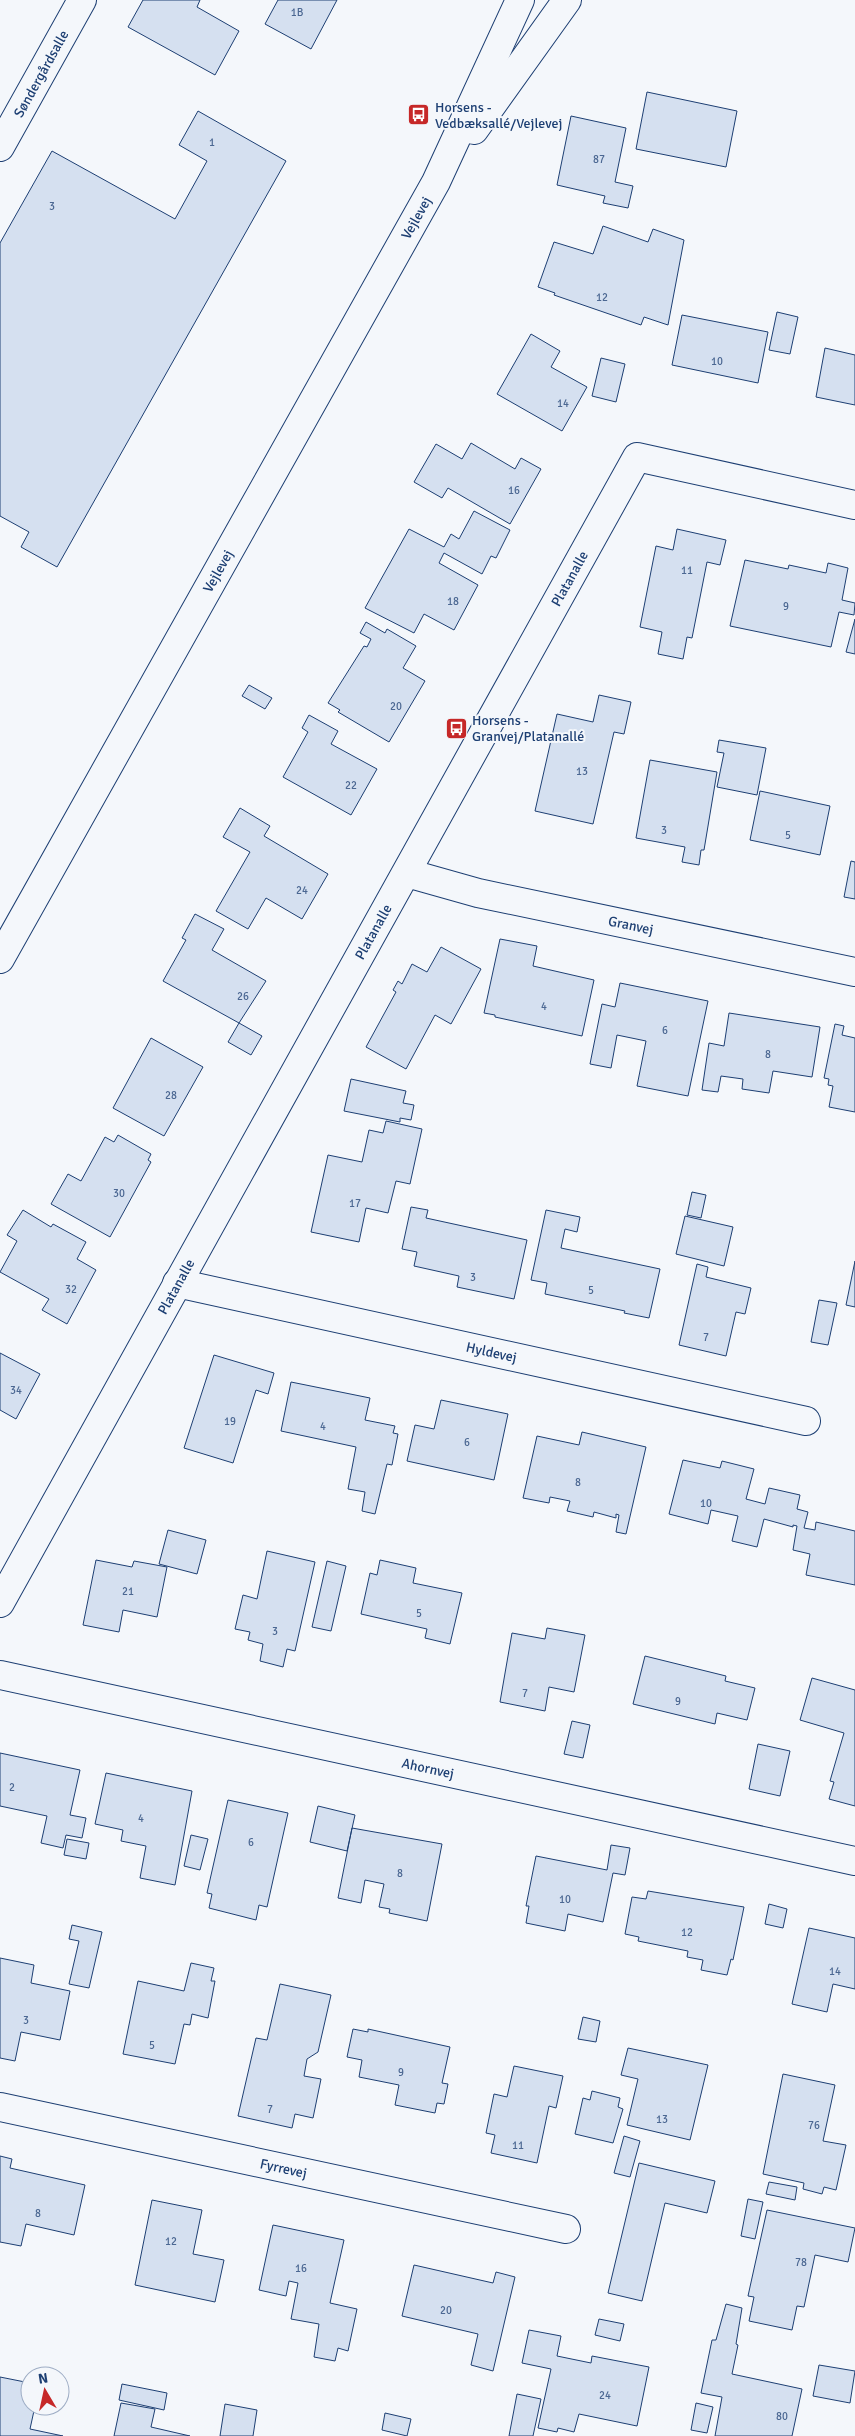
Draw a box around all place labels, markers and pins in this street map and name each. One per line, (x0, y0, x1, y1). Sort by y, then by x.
place label: Horsens - Vedbæksallé/Vejlevej (435, 99, 562, 132)
bus stop icon: Horsens - Vedbæksallé/Vejlevej (407, 103, 431, 127)
place label: Horsens - Granvej/Platanallé (472, 712, 584, 745)
bus stop icon: Horsens - Granvej/Platanallé (444, 716, 468, 740)

